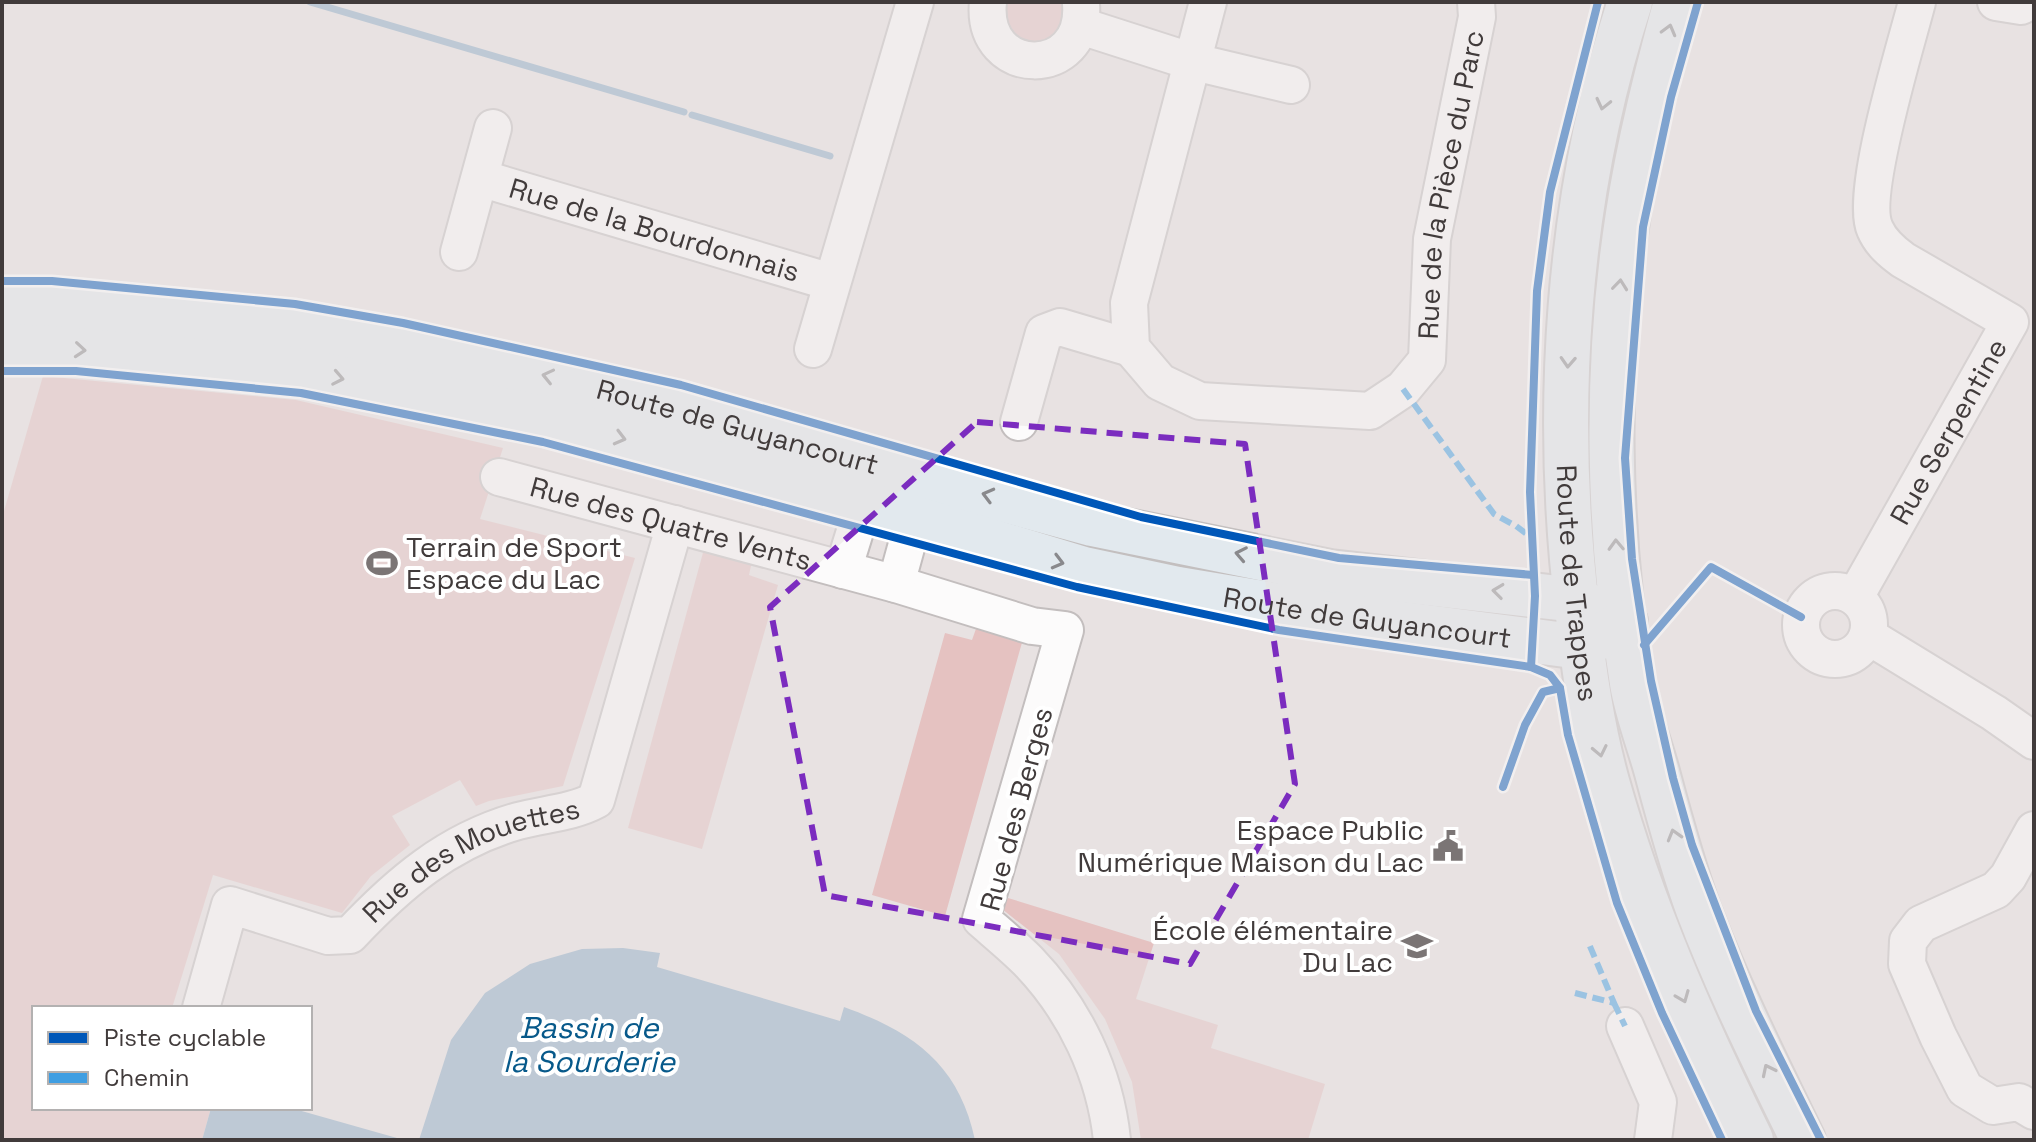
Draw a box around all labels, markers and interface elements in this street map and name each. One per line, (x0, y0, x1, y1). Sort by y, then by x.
one-way arrow (1659, 24, 1676, 38)
street label: Rue de la Pièce du Parc (1410, 27, 1492, 340)
one-way arrow (1595, 97, 1612, 111)
street label: Rue de la Bourdonnais (505, 170, 804, 290)
one-way arrow (1611, 278, 1628, 292)
street label: Rue Serpentine (1882, 332, 2015, 531)
one-way arrow (74, 341, 87, 358)
one-way arrow (1560, 356, 1577, 369)
one-way arrow (331, 368, 345, 385)
one-way arrow (542, 368, 555, 385)
street label: Route de Guyancourt (593, 371, 883, 482)
one-way arrow (612, 428, 626, 445)
street label: Route de Trappes (1549, 464, 1607, 704)
street label: Rue des Quatre Vents (526, 468, 816, 578)
one-way arrow (981, 488, 995, 505)
place label: Terrain de Sport Espace du Lac (406, 529, 622, 597)
one-way arrow (1607, 538, 1624, 551)
sports icon: Terrain de Sport Espace du Lac (365, 546, 399, 580)
one-way arrow (1235, 546, 1248, 563)
one-way arrow (1051, 553, 1065, 569)
street label: Route de Guyancourt (1220, 579, 1514, 656)
one-way arrow (1491, 583, 1504, 600)
street label: Rue des Berges (971, 703, 1061, 915)
one-way arrow (1591, 744, 1608, 757)
street label: Rue des Mouettes (354, 790, 584, 930)
place label: Espace Public Numérique Maison du Lac (1078, 812, 1424, 880)
public building icon: Espace Public Numérique Maison du Lac (1431, 829, 1465, 863)
one-way arrow (1667, 829, 1683, 843)
place label: École élémentaire Du Lac (1153, 912, 1393, 980)
school or university icon: École élémentaire Du Lac (1400, 929, 1434, 963)
one-way arrow (1674, 989, 1690, 1003)
legend (32, 1006, 312, 1110)
water label: Bassin de la Sourderie (503, 1008, 676, 1081)
text: Piste cyclable (104, 1022, 266, 1053)
text: Chemin (104, 1062, 190, 1093)
one-way arrow (1763, 1063, 1778, 1078)

